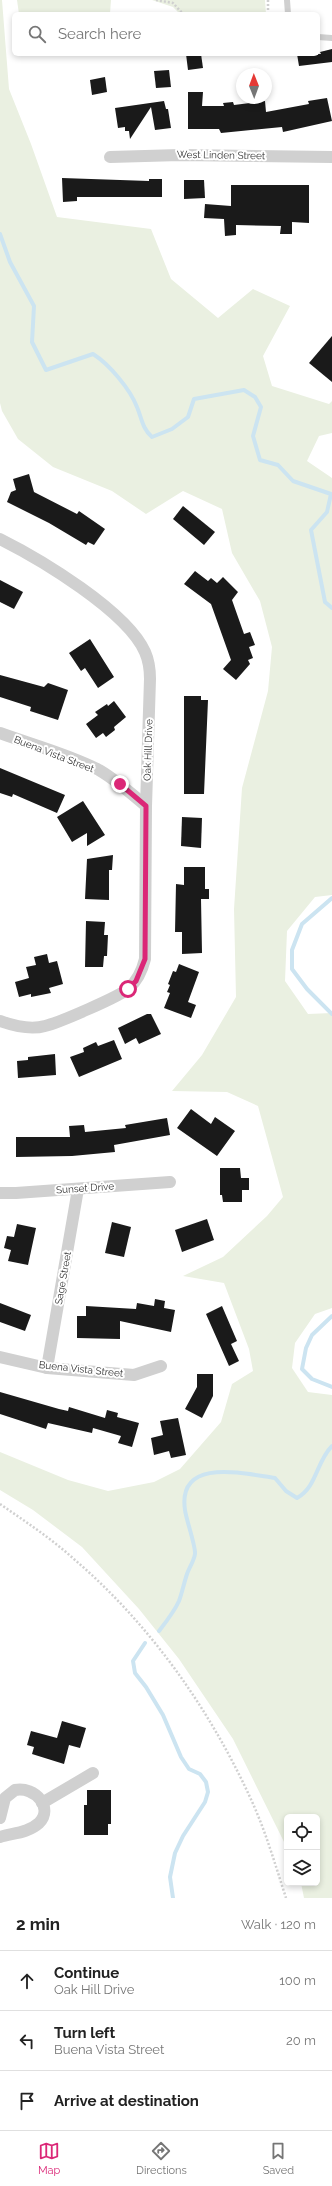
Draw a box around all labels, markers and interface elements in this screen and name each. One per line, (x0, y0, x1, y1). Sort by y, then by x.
search box (12, 12, 320, 56)
icon: search (26, 23, 48, 45)
text: Search here (58, 25, 141, 43)
north arrow (236, 68, 272, 104)
street label: West Linden Street (177, 149, 266, 161)
street label: Oak Hill Drive (141, 719, 155, 781)
street label: Buena Vista Street (12, 734, 96, 775)
route end (111, 775, 129, 793)
route start (119, 980, 137, 998)
street label: Sunset Drive (56, 1180, 115, 1196)
street label: Sage Street (53, 1250, 73, 1305)
street label: Buena Vista Street (38, 1359, 124, 1379)
map controls (284, 1814, 320, 1886)
button: locate (284, 1814, 320, 1850)
button: layers (284, 1850, 320, 1886)
text: 2 min (16, 1914, 60, 1934)
text: Walk · 120 m (241, 1917, 316, 1932)
text: Continue (54, 1964, 119, 1982)
icon: ahead (16, 1970, 38, 1992)
text: 100 m (279, 1973, 316, 1988)
text: Oak Hill Drive (54, 1982, 134, 1997)
text: Turn left (54, 2024, 115, 2042)
icon: left (16, 2030, 38, 2052)
text: 20 m (286, 2033, 316, 2048)
text: Buena Vista Street (54, 2042, 164, 2057)
icon: arrive (16, 2090, 38, 2112)
text: Arrive at destination (54, 2092, 199, 2110)
tab: Map (38, 2140, 60, 2177)
tab: Directions (136, 2140, 187, 2177)
tab: Saved (263, 2140, 294, 2177)

